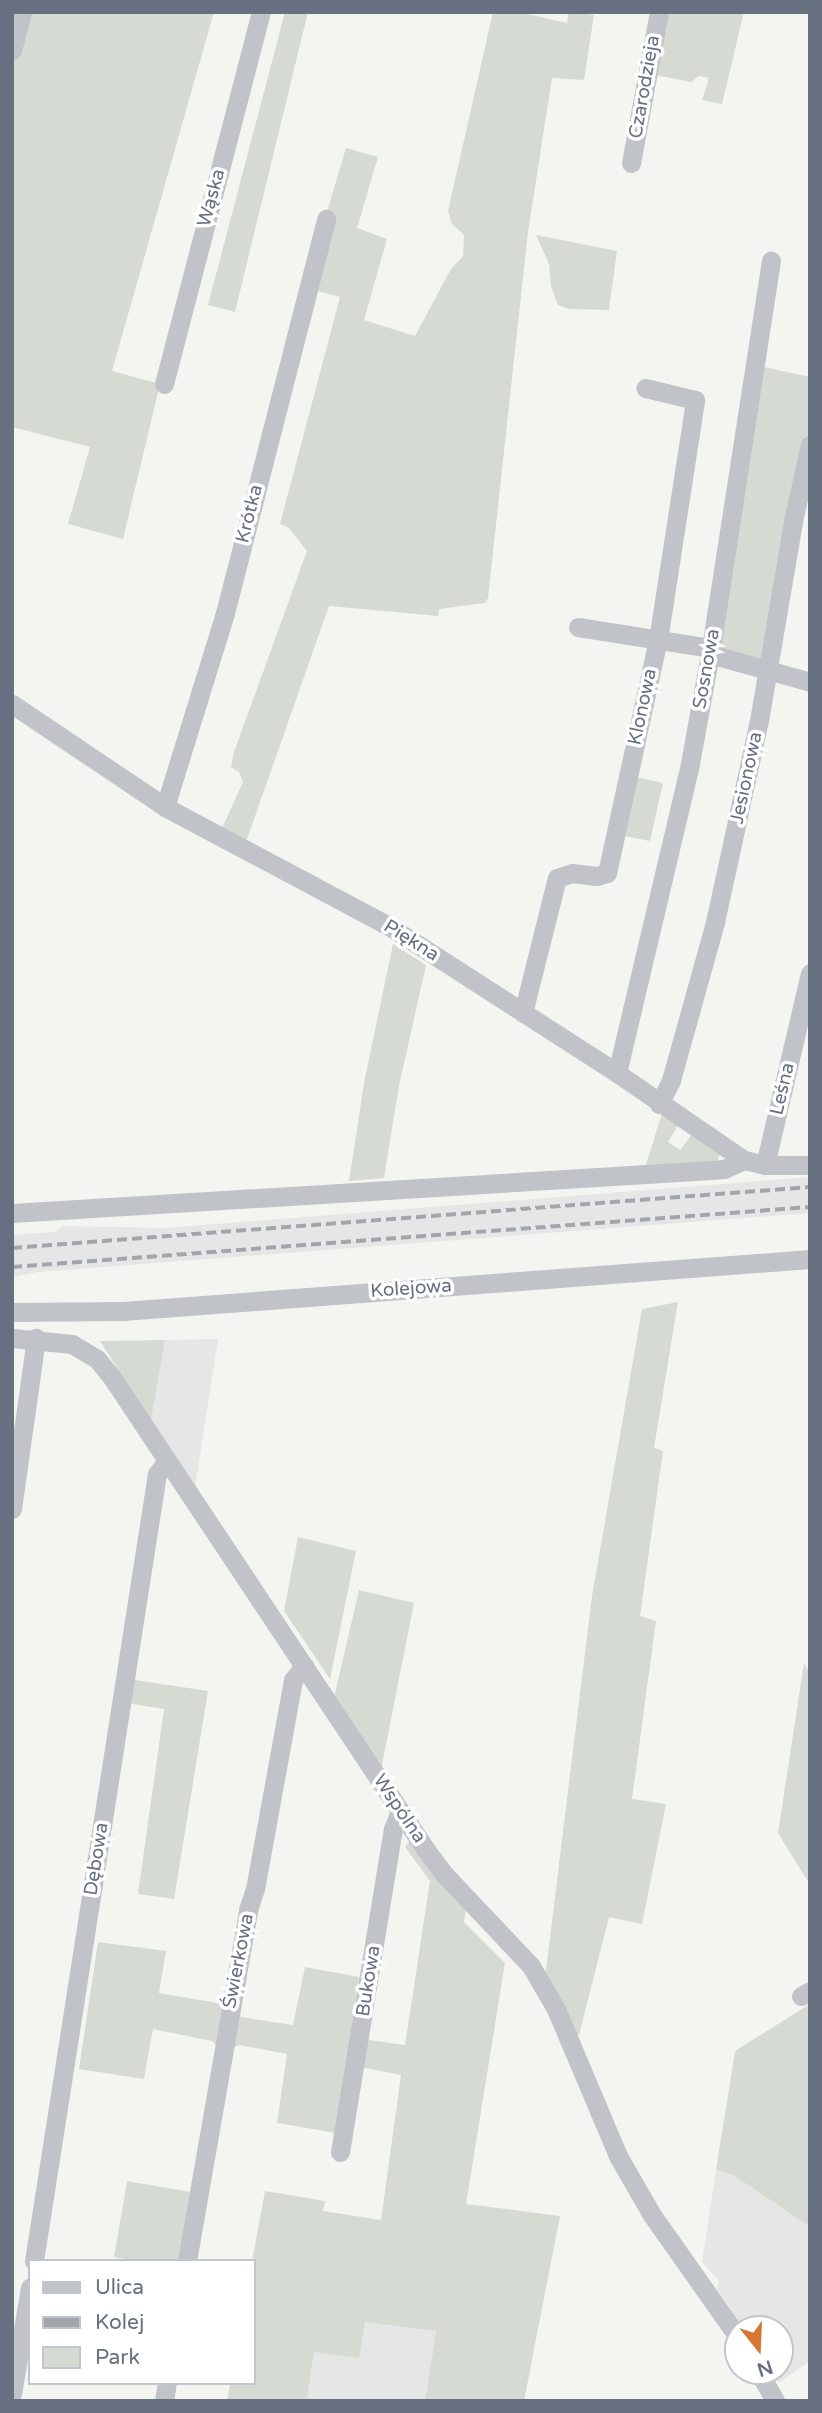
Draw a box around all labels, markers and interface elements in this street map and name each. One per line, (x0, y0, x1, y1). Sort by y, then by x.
street label: Czarodzieja (625, 34, 665, 140)
street label: Wąska (193, 167, 231, 229)
street label: Krótka (232, 482, 268, 546)
street label: Sosnowa (689, 627, 725, 711)
street label: Klonowa (624, 667, 662, 747)
street label: Jesionowa (726, 730, 768, 826)
street label: Piękna (379, 915, 443, 967)
street label: Leśna (766, 1061, 800, 1117)
street label: Kolejowa (369, 1275, 453, 1303)
street label: Wspólna (368, 1770, 430, 1848)
street label: Dębowa (80, 1821, 114, 1897)
street label: Świerkowa (219, 1912, 259, 2010)
street label: Bukowa (352, 1944, 386, 2018)
legend (28, 2259, 256, 2385)
text: Ulica (95, 2275, 144, 2300)
text: Kolej (95, 2310, 144, 2335)
north arrow (724, 2315, 794, 2385)
text: Park (95, 2345, 140, 2370)
text: N (754, 2355, 776, 2381)

